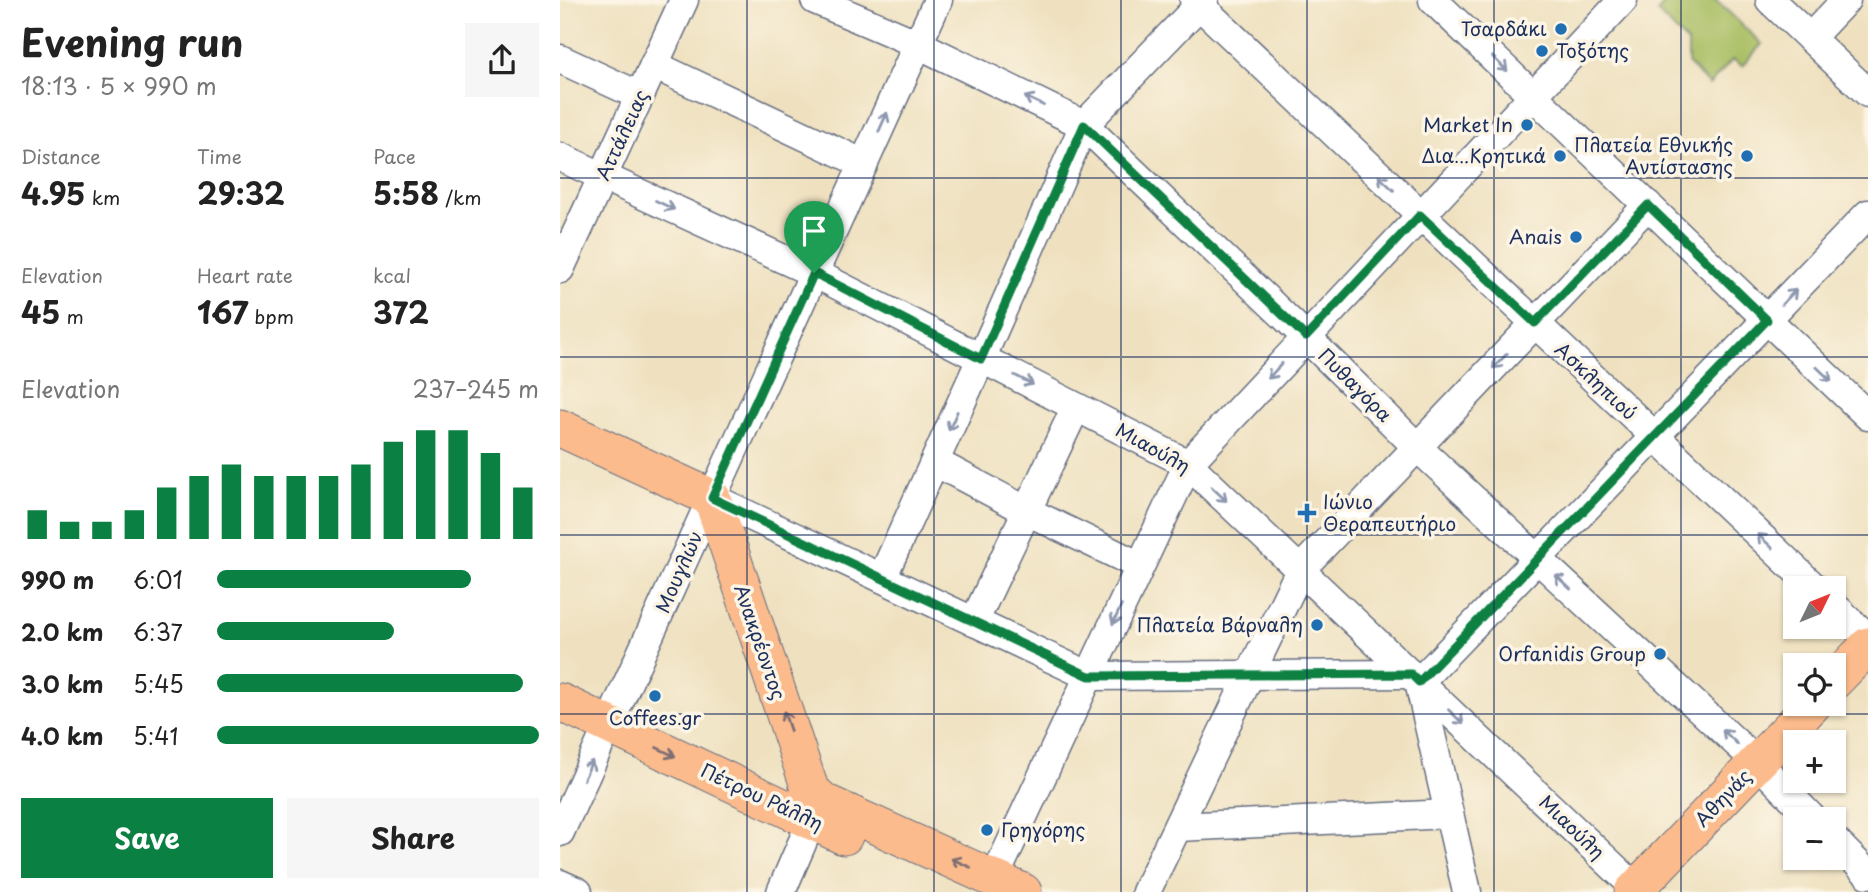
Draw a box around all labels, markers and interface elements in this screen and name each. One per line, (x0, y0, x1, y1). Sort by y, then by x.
text: Evening run (21, 13, 243, 70)
place label: Τσαρδάκι (1461, 14, 1547, 42)
marker: Τσαρδάκι (1553, 21, 1569, 37)
button: share (465, 23, 539, 97)
place label: Τοξότης (1556, 36, 1629, 64)
marker: Τοξότης (1534, 43, 1550, 59)
one-way arrow (1491, 55, 1508, 72)
text: 18:13 · 5 × 990 m (21, 68, 217, 103)
street label: Αττάλειας (588, 84, 654, 185)
one-way arrow (1024, 94, 1045, 107)
place label: Market In (1423, 110, 1513, 138)
one-way arrow (877, 112, 890, 133)
marker: Market In (1519, 117, 1535, 133)
place label: Πλατεία Εθνικής Αντίστασης (1574, 130, 1733, 180)
place label: Δια...Κρητικά (1422, 141, 1546, 169)
text: Distance (21, 142, 101, 170)
text: Time (197, 142, 242, 170)
text: Pace (373, 142, 416, 170)
marker: Δια...Κρητικά (1552, 148, 1568, 164)
marker: Πλατεία Εθνικής Αντίστασης (1739, 148, 1755, 164)
text: 4.95 (21, 170, 86, 215)
text: 29:32 (197, 170, 285, 215)
text: 5:58 (373, 170, 439, 215)
one-way arrow (1378, 174, 1395, 191)
text: km (86, 183, 120, 211)
text: /km (439, 183, 482, 211)
one-way arrow (654, 199, 675, 212)
pin (784, 201, 844, 273)
icon: arrive (795, 212, 833, 250)
place label: Anais (1509, 222, 1562, 250)
marker: Anais (1568, 229, 1584, 245)
text: Elevation (21, 261, 103, 289)
text: Heart rate (197, 261, 293, 289)
text: kcal (373, 261, 411, 289)
one-way arrow (1780, 288, 1797, 305)
text: 45 (21, 289, 60, 334)
text: 167 (197, 289, 248, 334)
text: 372 (373, 289, 429, 334)
text: m (60, 302, 84, 330)
text: bpm (248, 302, 294, 330)
street label: Ασκληπιού (1549, 335, 1644, 426)
street label: Πυθαγόρα (1313, 341, 1399, 427)
one-way arrow (1491, 352, 1508, 369)
one-way arrow (1266, 362, 1283, 379)
one-way arrow (1815, 365, 1832, 382)
text: Elevation (21, 371, 120, 406)
text: 237–245 m (412, 371, 539, 406)
one-way arrow (1013, 374, 1034, 388)
one-way arrow (946, 410, 959, 431)
street label: Μιαούλη (1111, 415, 1196, 479)
one-way arrow (1210, 486, 1228, 502)
place label: Ιώνιο Θεραπευτήριο (1323, 487, 1456, 537)
marker: Ιώνιο Θεραπευτήριο (1297, 503, 1317, 523)
street label: Μουγλών (648, 526, 709, 617)
one-way arrow (1756, 533, 1774, 549)
text: 990 m (21, 562, 94, 597)
text: 6:01 (133, 562, 183, 597)
one-way arrow (1554, 574, 1572, 590)
north arrow (1783, 576, 1846, 639)
map controls (1783, 576, 1846, 870)
street label: Ανακρέοντος (728, 580, 794, 703)
one-way arrow (1110, 604, 1123, 625)
place label: Πλατεία Βάρναλη (1136, 610, 1303, 638)
text: 2.0 km (21, 614, 103, 649)
text: 6:37 (133, 614, 183, 649)
marker: Πλατεία Βάρναλη (1309, 617, 1325, 633)
place label: Orfanidis Group (1498, 639, 1646, 667)
marker: Orfanidis Group (1652, 646, 1668, 662)
button: locate (1783, 653, 1846, 716)
text: 3.0 km (21, 666, 103, 701)
text: 5:45 (133, 666, 184, 701)
marker: Coffees.gr (647, 688, 663, 704)
place label: Coffees.gr (609, 703, 701, 731)
one-way arrow (1447, 708, 1464, 725)
one-way arrow (780, 711, 792, 733)
text: 4.0 km (21, 718, 104, 753)
text: 5:41 (133, 718, 179, 753)
one-way arrow (1721, 729, 1739, 745)
button: + (1783, 730, 1846, 793)
one-way arrow (655, 745, 676, 759)
street label: Πέτρου Ράλλη (697, 756, 828, 837)
one-way arrow (582, 760, 595, 781)
street label: Αθηνάς (1688, 762, 1757, 833)
street label: Μιαούλη (1534, 788, 1612, 865)
button: Save (21, 798, 273, 878)
button: Share (287, 798, 539, 878)
button: − (1783, 807, 1846, 870)
place label: Γρηγόρης (1001, 815, 1085, 843)
marker: Γρηγόρης (979, 822, 995, 838)
one-way arrow (951, 856, 972, 870)

